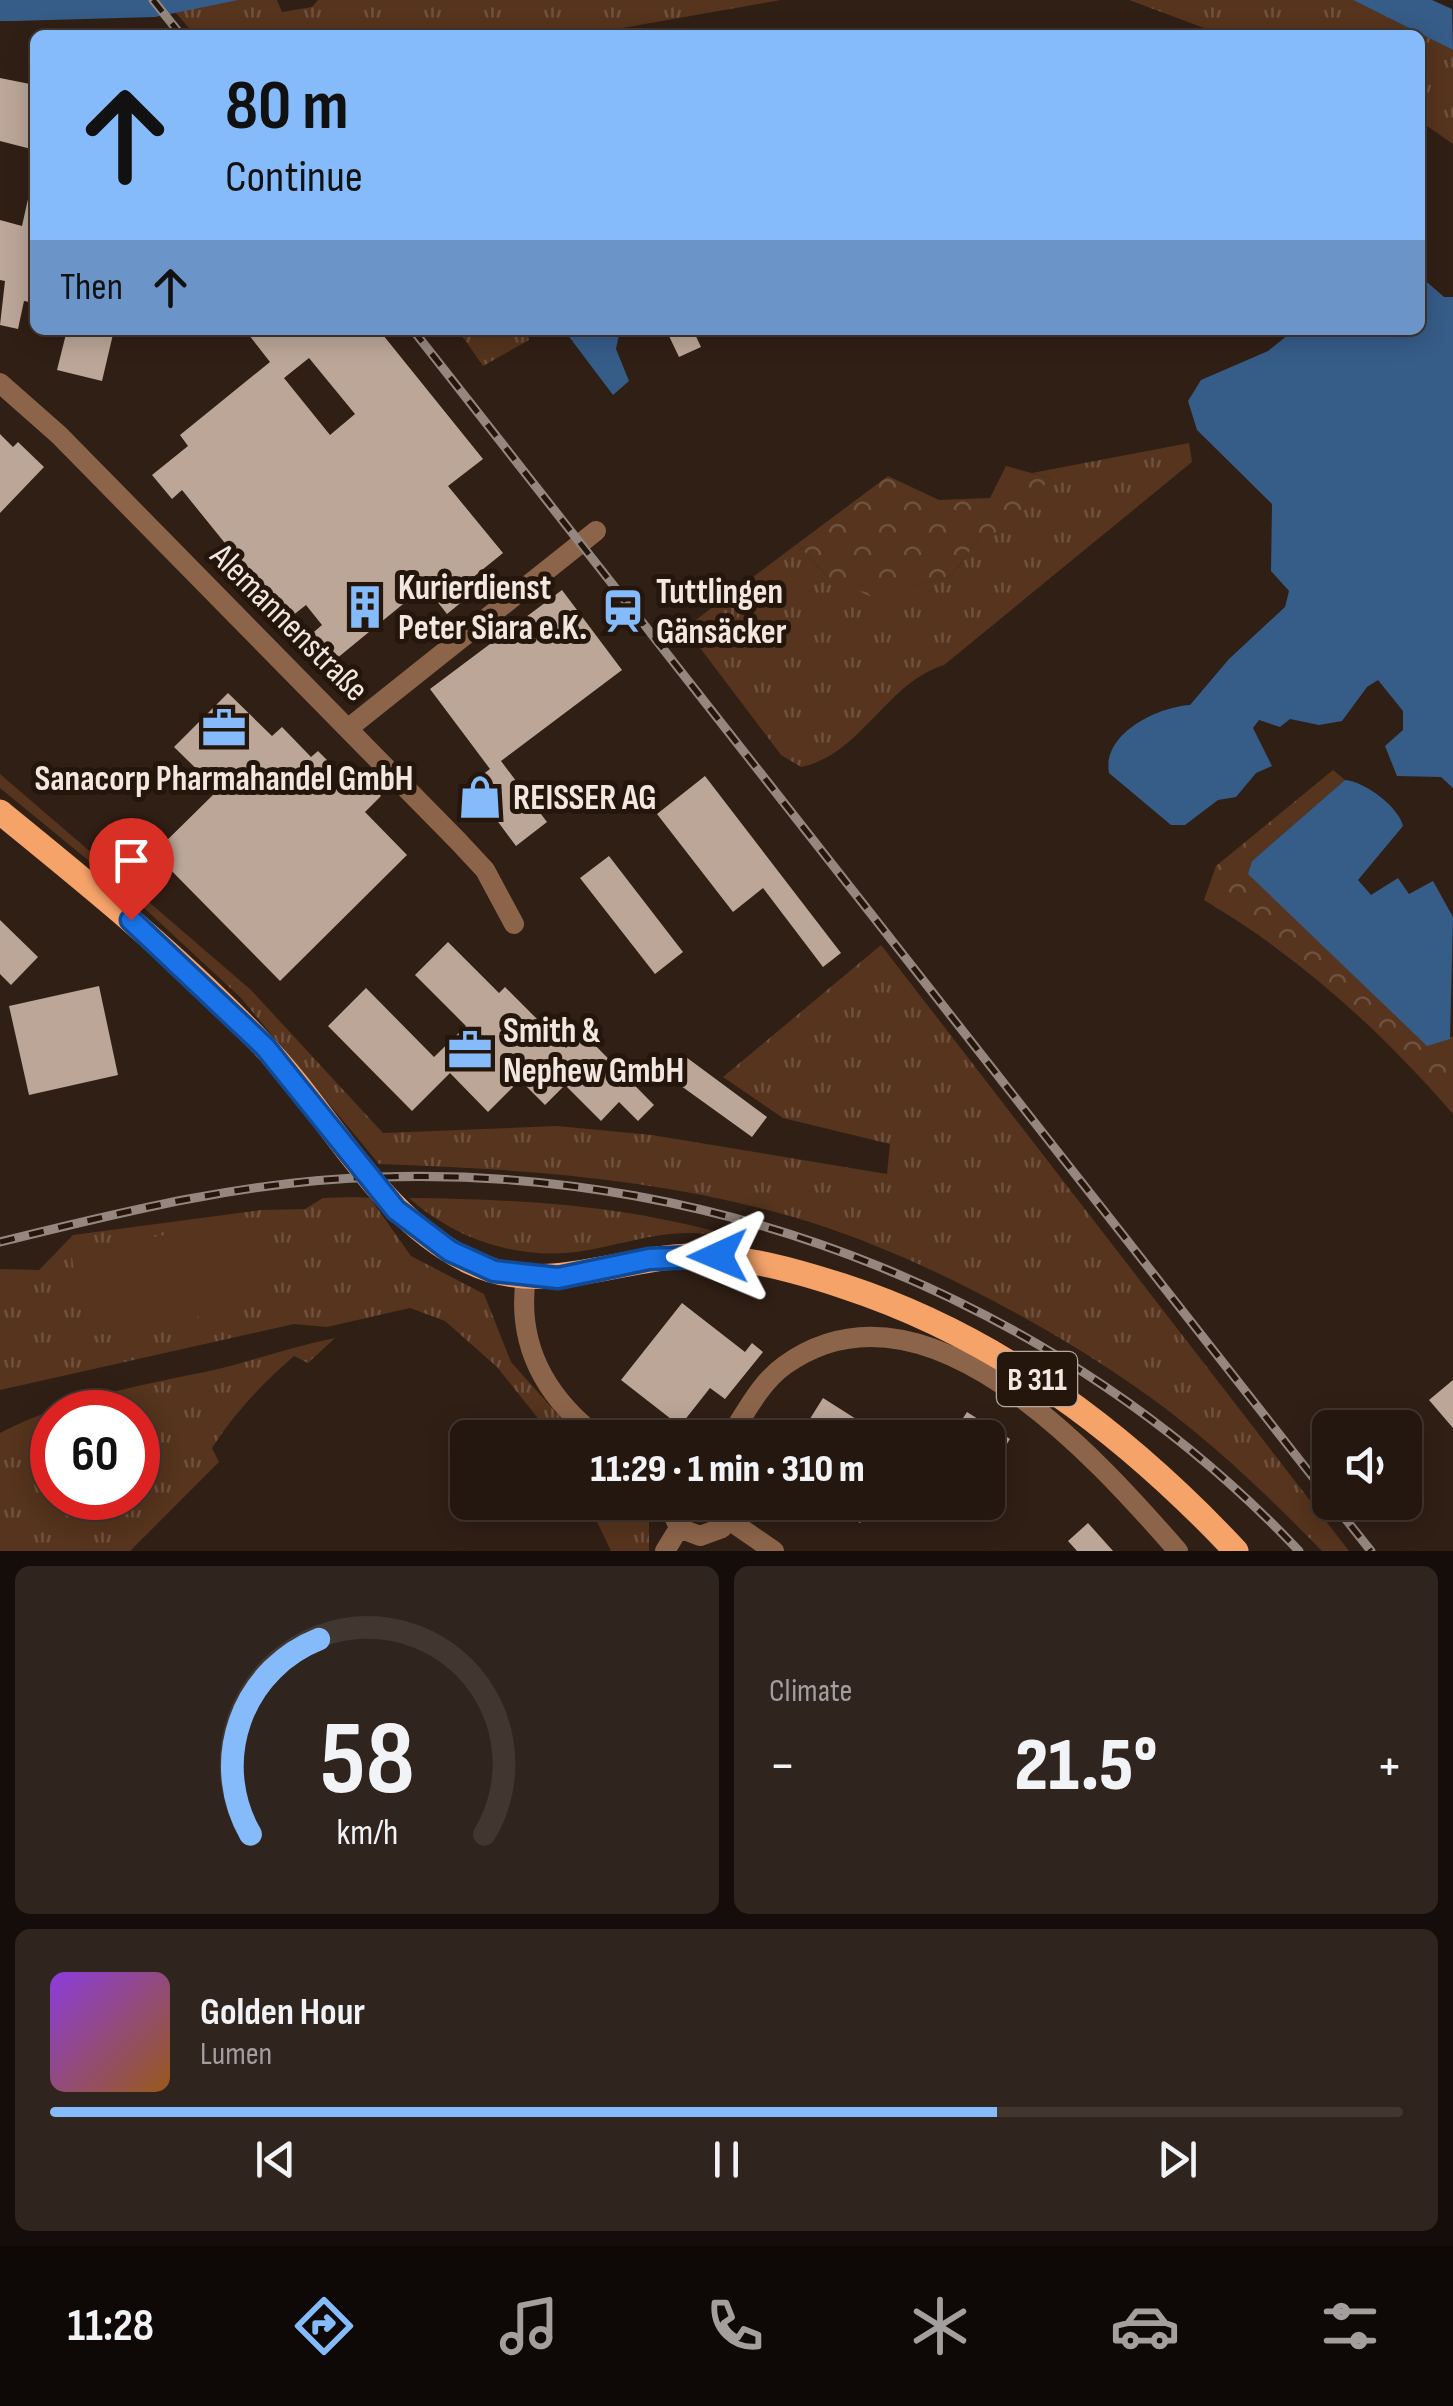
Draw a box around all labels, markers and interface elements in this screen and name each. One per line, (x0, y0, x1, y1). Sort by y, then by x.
text: 80 m (225, 65, 349, 149)
icon: ahead (60, 70, 190, 200)
text: Continue (225, 150, 363, 205)
icon: ahead (143, 260, 198, 315)
text: Then (60, 265, 123, 310)
street label: Alemannenstraße (200, 534, 377, 711)
place label: Kurierdienst Peter Siara e.K. (398, 567, 587, 650)
place label: Tuttlingen Gänsäcker (656, 571, 787, 654)
building icon: Kurierdienst Peter Siara e.K. (341, 583, 389, 631)
station icon: Tuttlingen Gänsäcker (599, 587, 647, 635)
office icon: Sanacorp Pharmahandel GmbH (200, 704, 248, 752)
place label: Sanacorp Pharmahandel GmbH (34, 758, 414, 801)
shop icon: REISSER AG (456, 773, 504, 821)
place label: REISSER AG (513, 777, 657, 820)
pin (89, 818, 174, 921)
icon: arrive (104, 833, 159, 888)
place label: Smith & Nephew GmbH (503, 1010, 684, 1093)
office icon: Smith & Nephew GmbH (446, 1026, 494, 1074)
position arrow (666, 1204, 770, 1308)
road number: B 311 (997, 1352, 1077, 1406)
speed limit sign: 60 (30, 1390, 160, 1520)
map controls (1312, 1410, 1422, 1520)
button: sound (1312, 1410, 1422, 1520)
text: 11:29 · 1 min · 310 m (590, 1447, 865, 1492)
text: Climate (769, 1672, 852, 1711)
text: 58 (320, 1698, 414, 1823)
text: 21.5° (1015, 1721, 1157, 1812)
text: − (769, 1733, 796, 1800)
text: + (1376, 1733, 1403, 1800)
text: km/h (336, 1812, 398, 1855)
text: Golden Hour (200, 1990, 365, 2035)
text: Lumen (200, 2035, 272, 2074)
icon: previous (248, 2132, 303, 2187)
icon: pause (699, 2132, 754, 2187)
icon: next (1150, 2132, 1205, 2187)
icon: directions (289, 2291, 359, 2361)
icon: music (494, 2291, 564, 2361)
icon: phone (700, 2291, 770, 2361)
icon: climate (905, 2291, 975, 2361)
icon: car (1110, 2291, 1180, 2361)
icon: filters (1315, 2291, 1385, 2361)
text: 11:28 (68, 2299, 154, 2354)

